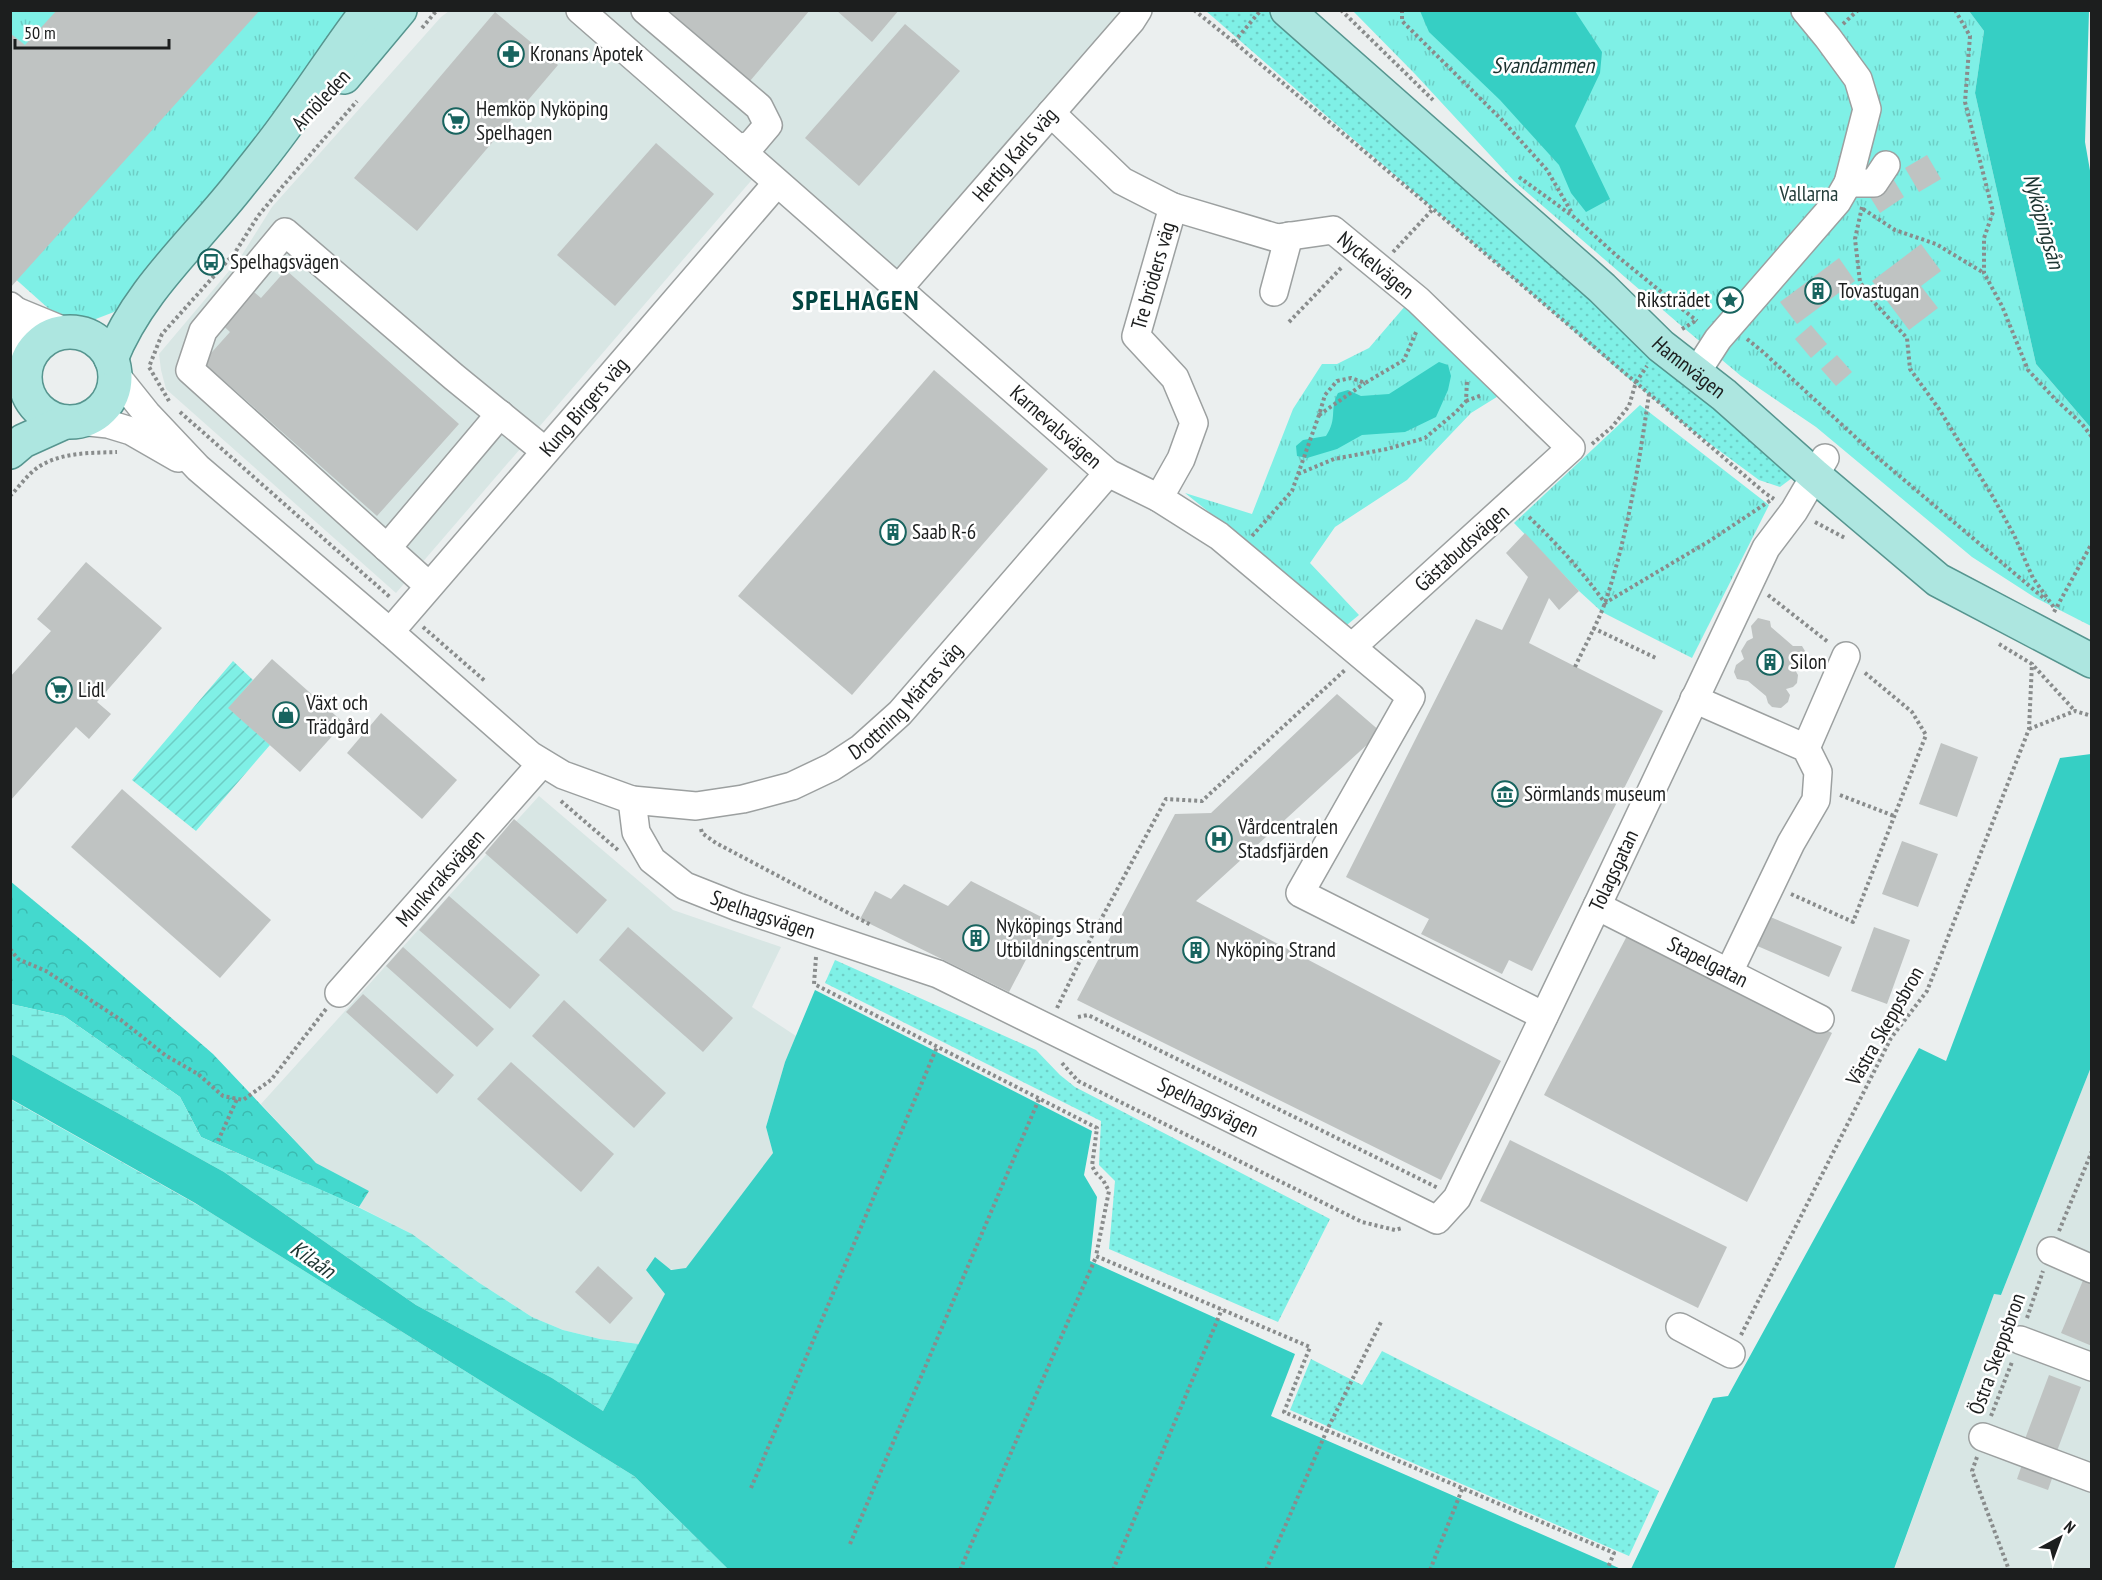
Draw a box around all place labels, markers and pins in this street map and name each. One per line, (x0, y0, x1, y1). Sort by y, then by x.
pharmacy icon: Kronans Apotek (496, 39, 526, 69)
place label: Kronans Apotek (530, 40, 643, 67)
place label: Hemköp Nyköping Spelhagen (476, 95, 608, 146)
supermarket icon: Hemköp Nyköping Spelhagen (441, 106, 471, 136)
bus stop icon: Spelhagsvägen (196, 247, 226, 277)
place label: Spelhagsvägen (230, 248, 339, 275)
building icon: Tovastugan (1803, 276, 1833, 306)
place label: Tovastugan (1838, 277, 1919, 304)
place icon: Riksträdet (1715, 285, 1745, 315)
place label: Riksträdet (1637, 286, 1710, 313)
building icon: Saab R-6 (878, 517, 908, 547)
place label: Saab R-6 (912, 518, 976, 545)
building icon: Silon (1755, 647, 1785, 677)
place label: Silon (1790, 648, 1827, 675)
supermarket icon: Lidl (44, 675, 74, 705)
place label: Lidl (78, 676, 105, 703)
place label: Växt och Trädgård (305, 689, 369, 740)
shop icon: Växt och Trädgård (271, 700, 301, 730)
museum icon: Sörmlands museum (1490, 779, 1520, 809)
place label: Sörmlands museum (1524, 780, 1666, 807)
place label: Vårdcentralen Stadsfjärden (1237, 813, 1338, 864)
hospital icon: Vårdcentralen Stadsfjärden (1204, 824, 1234, 854)
place label: Nyköpings Strand Utbildningscentrum (996, 912, 1139, 963)
building icon: Nyköpings Strand Utbildningscentrum (961, 923, 991, 953)
building icon: Nyköping Strand (1181, 935, 1211, 965)
place label: Nyköping Strand (1216, 936, 1336, 963)

